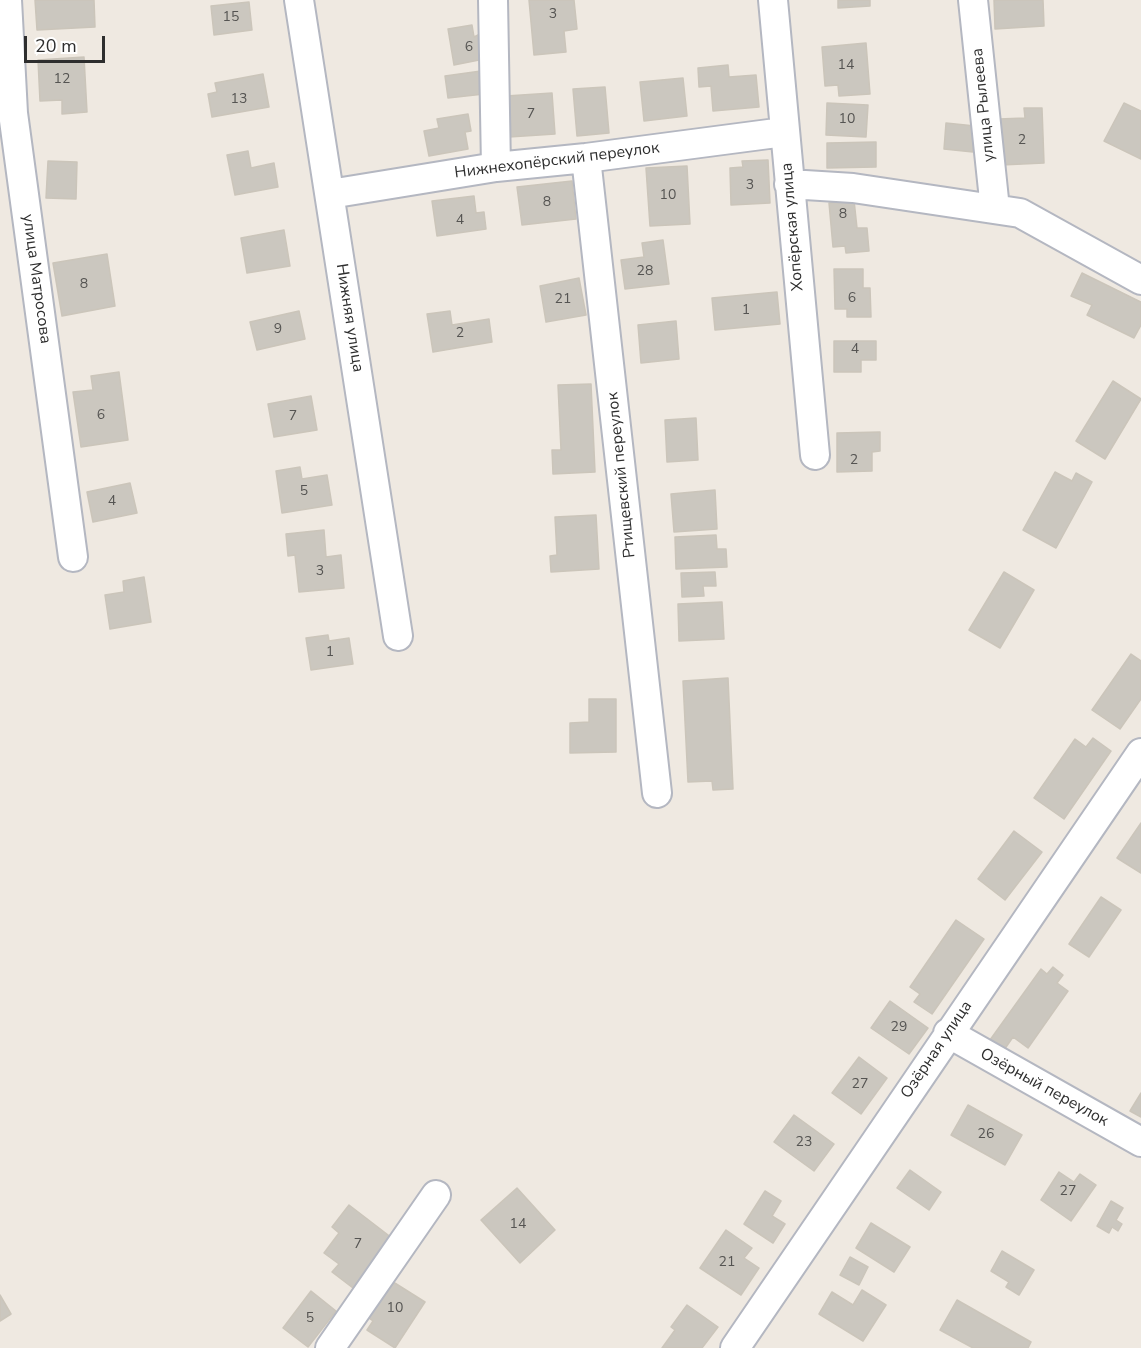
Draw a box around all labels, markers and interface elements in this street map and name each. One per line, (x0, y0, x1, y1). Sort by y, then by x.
house number: 3 (549, 7, 557, 23)
house number: 15 (223, 10, 239, 26)
scale bar (27, 24, 108, 62)
text: 20 m (35, 34, 77, 58)
house number: 6 (465, 40, 473, 56)
street label: улица Рылеева (968, 47, 1000, 163)
house number: 14 (838, 58, 854, 74)
house number: 12 (54, 72, 70, 88)
house number: 13 (231, 92, 247, 108)
house number: 7 (527, 107, 535, 123)
house number: 10 (839, 112, 855, 128)
house number: 2 (1018, 133, 1026, 149)
street label: Нижнехопёрский переулок (453, 139, 661, 183)
street label: Хопёрская улица (778, 162, 808, 292)
house number: 3 (746, 178, 754, 194)
house number: 10 (660, 188, 676, 204)
house number: 8 (543, 195, 551, 211)
house number: 8 (839, 207, 847, 223)
street label: улица Матросова (17, 213, 55, 345)
house number: 4 (456, 213, 464, 229)
street label: Нижняя улица (331, 262, 367, 374)
house number: 28 (637, 264, 653, 280)
house number: 8 (80, 277, 88, 293)
house number: 6 (848, 291, 856, 307)
house number: 21 (555, 292, 571, 308)
house number: 1 (742, 303, 750, 319)
house number: 9 (274, 322, 282, 338)
house number: 2 (456, 326, 464, 342)
house number: 4 (851, 342, 859, 358)
street label: Ртищевский переулок (604, 391, 640, 559)
house number: 6 (97, 408, 105, 424)
house number: 7 (289, 409, 297, 425)
house number: 2 (850, 453, 858, 469)
house number: 5 (300, 484, 308, 500)
house number: 4 (108, 494, 116, 510)
house number: 3 (316, 564, 324, 580)
house number: 1 (326, 645, 334, 661)
street label: Озёрная улица (897, 997, 977, 1103)
house number: 29 (891, 1020, 907, 1036)
street label: Озёрный переулок (977, 1045, 1111, 1131)
house number: 27 (852, 1077, 868, 1093)
house number: 26 (978, 1127, 994, 1143)
house number: 23 (796, 1135, 812, 1151)
house number: 27 (1060, 1184, 1076, 1200)
house number: 14 (510, 1217, 526, 1233)
house number: 7 (354, 1237, 362, 1253)
house number: 21 (719, 1255, 735, 1271)
house number: 10 (387, 1301, 403, 1317)
house number: 5 (306, 1311, 314, 1327)

